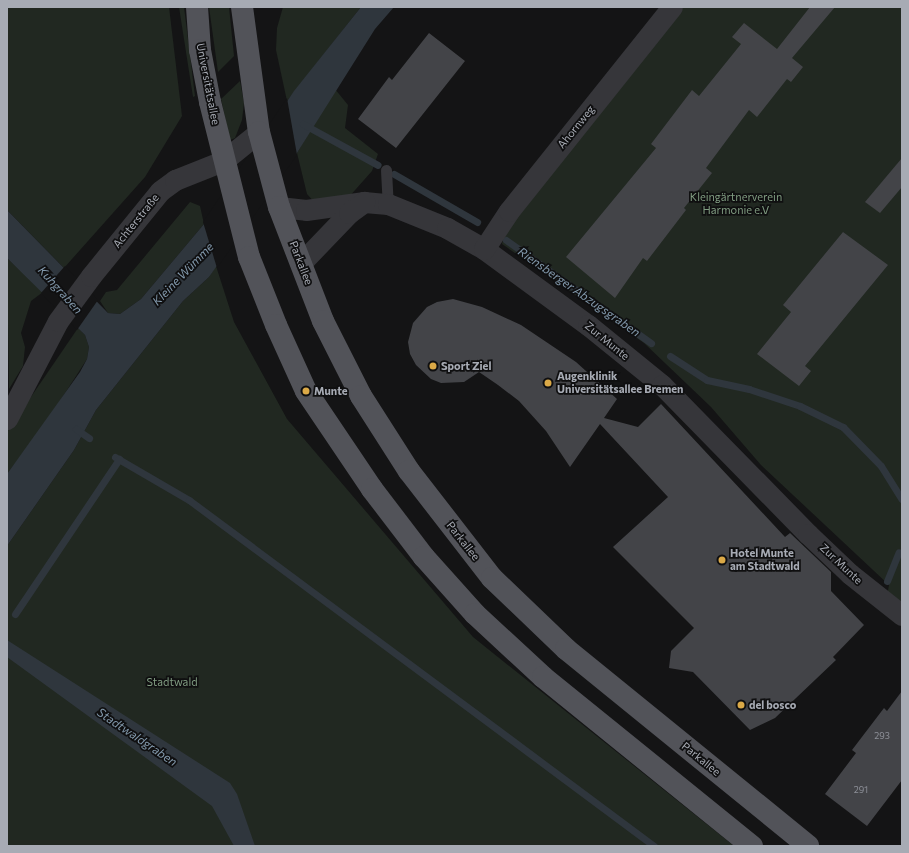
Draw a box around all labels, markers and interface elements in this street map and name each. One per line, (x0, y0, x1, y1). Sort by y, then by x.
street label: Universitätsallee (194, 42, 222, 126)
street label: Ahornweg (555, 103, 597, 151)
street label: Achterstraße (110, 191, 162, 251)
park label: Kleingärtnerverein Harmonie e.V (690, 191, 782, 217)
street label: Parkallee (287, 239, 315, 287)
water label: Kleine Wümme (149, 240, 217, 308)
water label: Riensberger Abzugsgraben (515, 244, 643, 340)
water label: Kuhgraben (35, 263, 85, 317)
street label: Zur Munte (582, 319, 632, 363)
place label: Sport Ziel (441, 359, 491, 373)
marker: Sport Ziel (428, 361, 438, 371)
place label: Augenklinik Universitätsallee Bremen (557, 370, 683, 396)
marker: Augenklinik Universitätsallee Bremen (542, 377, 554, 389)
place label: Munte (314, 384, 348, 398)
marker: Munte (301, 386, 311, 396)
street label: Parkallee (444, 519, 482, 563)
street label: Zur Munte (817, 541, 865, 587)
place label: Hotel Munte am Stadtwald (730, 547, 800, 573)
marker: Hotel Munte am Stadtwald (717, 555, 727, 565)
park label: Stadtwald (146, 675, 198, 689)
place label: del bosco (749, 698, 796, 712)
marker: del bosco (736, 700, 746, 710)
water label: Stadtwaldgraben (94, 705, 180, 769)
house number: 293 (874, 731, 890, 741)
street label: Parkallee (679, 739, 723, 779)
house number: 291 (854, 785, 868, 795)

